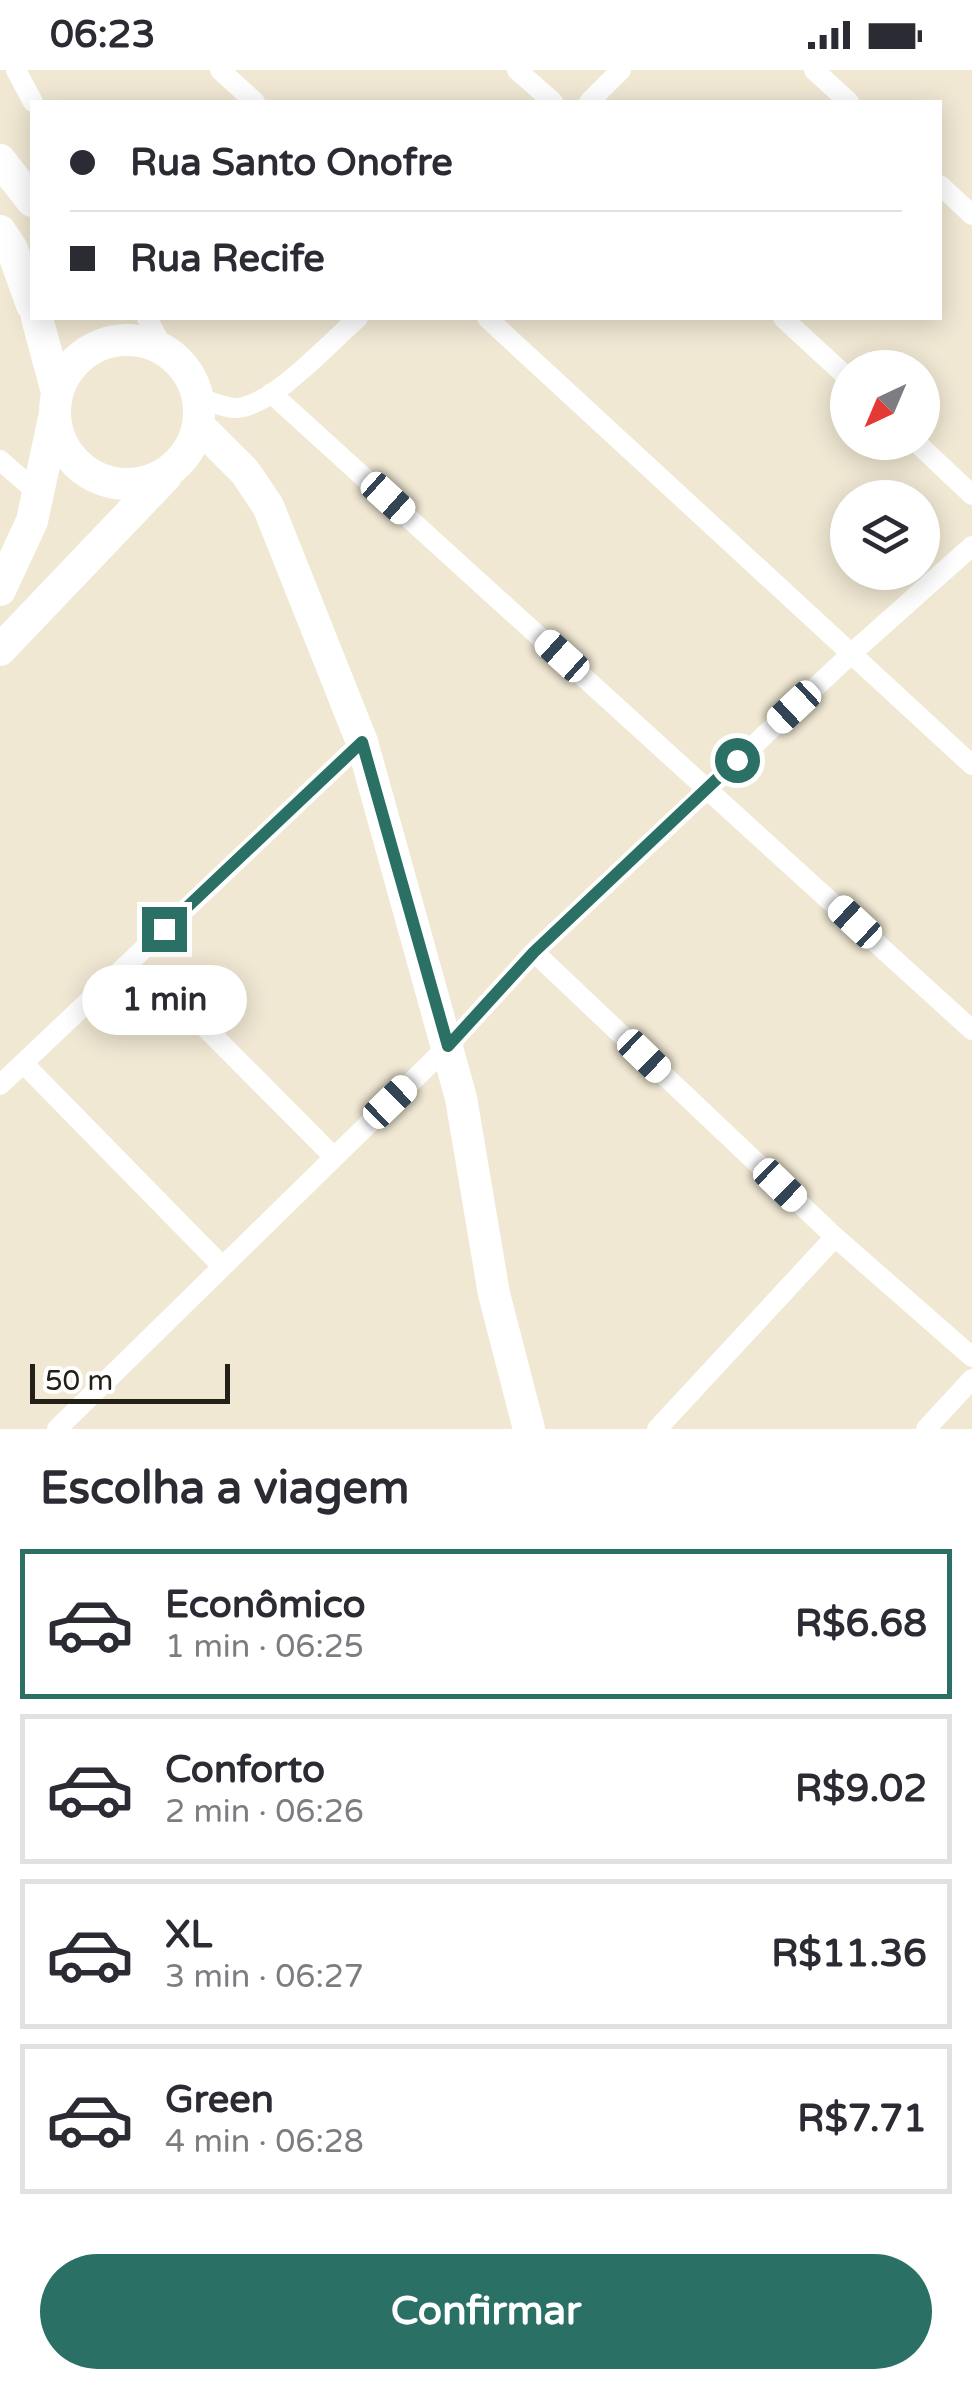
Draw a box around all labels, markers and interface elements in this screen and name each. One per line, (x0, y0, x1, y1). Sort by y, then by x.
text: 06:23 (50, 12, 155, 58)
text: Rua Santo Onofre (130, 140, 453, 186)
text: Rua Recife (130, 236, 325, 282)
north arrow (830, 350, 940, 460)
map controls (830, 350, 940, 590)
car (356, 467, 420, 529)
button: layers (830, 480, 940, 590)
car (530, 625, 594, 687)
car (762, 676, 826, 738)
route start (715, 738, 760, 783)
car (823, 891, 887, 953)
route end (142, 907, 187, 952)
callout: 1 min (81, 964, 246, 1034)
text: 1 min (122, 981, 207, 1019)
car (612, 1024, 676, 1088)
car (358, 1070, 422, 1134)
car (748, 1153, 812, 1217)
scale bar (30, 1359, 230, 1404)
text: 50 m (45, 1364, 113, 1398)
text: Escolha a viagem (40, 1462, 409, 1516)
icon: car (45, 1579, 135, 1669)
text: Econômico (165, 1582, 366, 1628)
text: R$6.68 (795, 1601, 927, 1647)
text: 1 min · 06:25 (165, 1628, 364, 1666)
icon: car (45, 1744, 135, 1834)
text: Conforto (165, 1747, 325, 1793)
text: R$9.02 (795, 1766, 927, 1812)
text: 2 min · 06:26 (165, 1793, 364, 1831)
icon: car (45, 1909, 135, 1999)
text: XL (165, 1912, 212, 1958)
text: R$11.36 (771, 1931, 927, 1977)
text: 3 min · 06:27 (165, 1958, 364, 1996)
icon: car (45, 2074, 135, 2164)
text: Green (165, 2077, 274, 2123)
text: R$7.71 (797, 2096, 927, 2142)
text: 4 min · 06:28 (165, 2123, 364, 2161)
button: Confirmar (40, 2254, 932, 2369)

